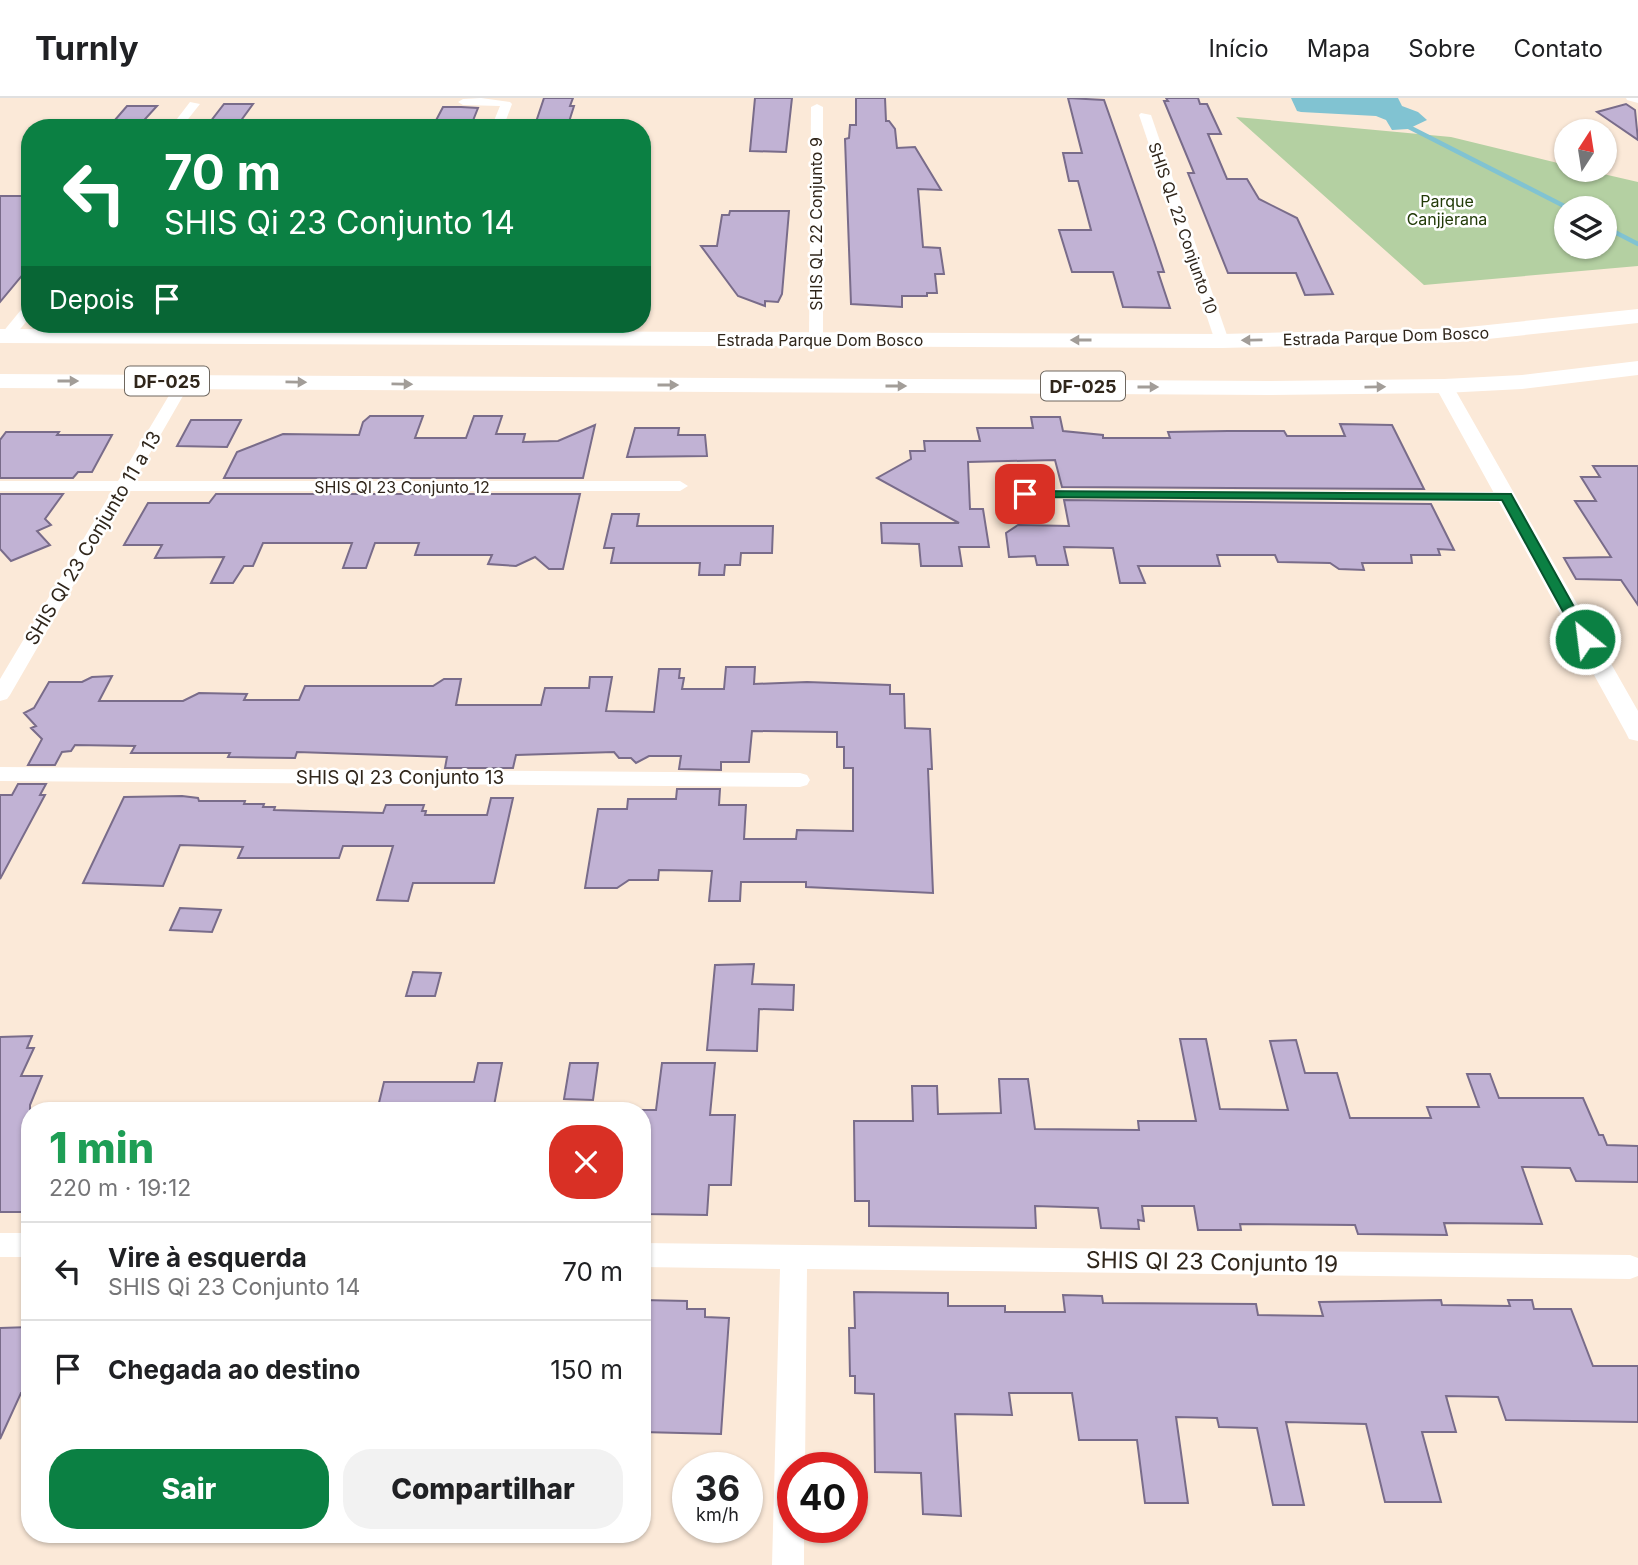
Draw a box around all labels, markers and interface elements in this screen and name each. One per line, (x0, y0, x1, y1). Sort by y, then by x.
text: Turnly (35, 28, 139, 68)
text: Início (1208, 34, 1269, 63)
text: Mapa (1307, 34, 1370, 63)
text: Sobre (1408, 34, 1475, 63)
text: Contato (1513, 34, 1603, 63)
north arrow (1554, 119, 1617, 182)
map controls (1554, 119, 1617, 259)
street label: SHIS QL 22 Conjunto 9 (806, 137, 826, 311)
street label: SHIS QL 22 Conjunto 10 (1144, 139, 1222, 317)
text: 70 m (164, 143, 281, 202)
icon: left (49, 147, 140, 238)
park label: Parque Canjjerana (1407, 191, 1487, 229)
button: layers (1554, 196, 1617, 259)
text: SHIS Qi 23 Conjunto 14 (164, 203, 515, 242)
icon: arrive (148, 280, 186, 318)
text: Depois (49, 284, 134, 315)
street label: Estrada Parque Dom Bosco (1282, 322, 1490, 350)
street label: Estrada Parque Dom Bosco (717, 330, 923, 350)
one-way arrow (1069, 334, 1091, 346)
one-way arrow (1241, 335, 1263, 346)
road number: DF-025 (125, 366, 209, 396)
road number: DF-025 (1041, 372, 1125, 400)
one-way arrow (57, 375, 79, 387)
one-way arrow (285, 377, 307, 388)
one-way arrow (391, 378, 413, 390)
one-way arrow (657, 379, 679, 391)
one-way arrow (885, 380, 907, 392)
one-way arrow (1137, 381, 1159, 393)
one-way arrow (1364, 381, 1386, 393)
street label: SHIS QI 23 Conjunto 11 a 13 (20, 427, 166, 649)
pin (995, 464, 1055, 524)
icon: arrive (1006, 475, 1044, 513)
street label: SHIS QI 23 Conjunto 12 (314, 477, 490, 497)
position arrow (1548, 602, 1622, 676)
street label: SHIS QI 23 Conjunto 13 (296, 766, 504, 789)
text: 1 min (49, 1122, 154, 1173)
button: close (549, 1125, 623, 1199)
text: 220 m · 19:12 (49, 1174, 191, 1202)
text: Vire à esquerda (108, 1242, 307, 1273)
street label: SHIS QI 23 Conjunto 19 (1086, 1246, 1338, 1278)
icon: left (49, 1252, 87, 1290)
text: 70 m (562, 1256, 623, 1287)
text: SHIS Qi 23 Conjunto 14 (108, 1273, 360, 1301)
icon: arrive (49, 1350, 87, 1388)
text: Chegada ao destino (108, 1354, 360, 1385)
text: 150 m (550, 1354, 623, 1385)
button: Sair (49, 1449, 329, 1529)
button: Compartilhar (343, 1449, 623, 1529)
speed limit sign: 40 (777, 1452, 868, 1543)
text: 36 (695, 1467, 740, 1509)
text: km/h (696, 1504, 739, 1525)

